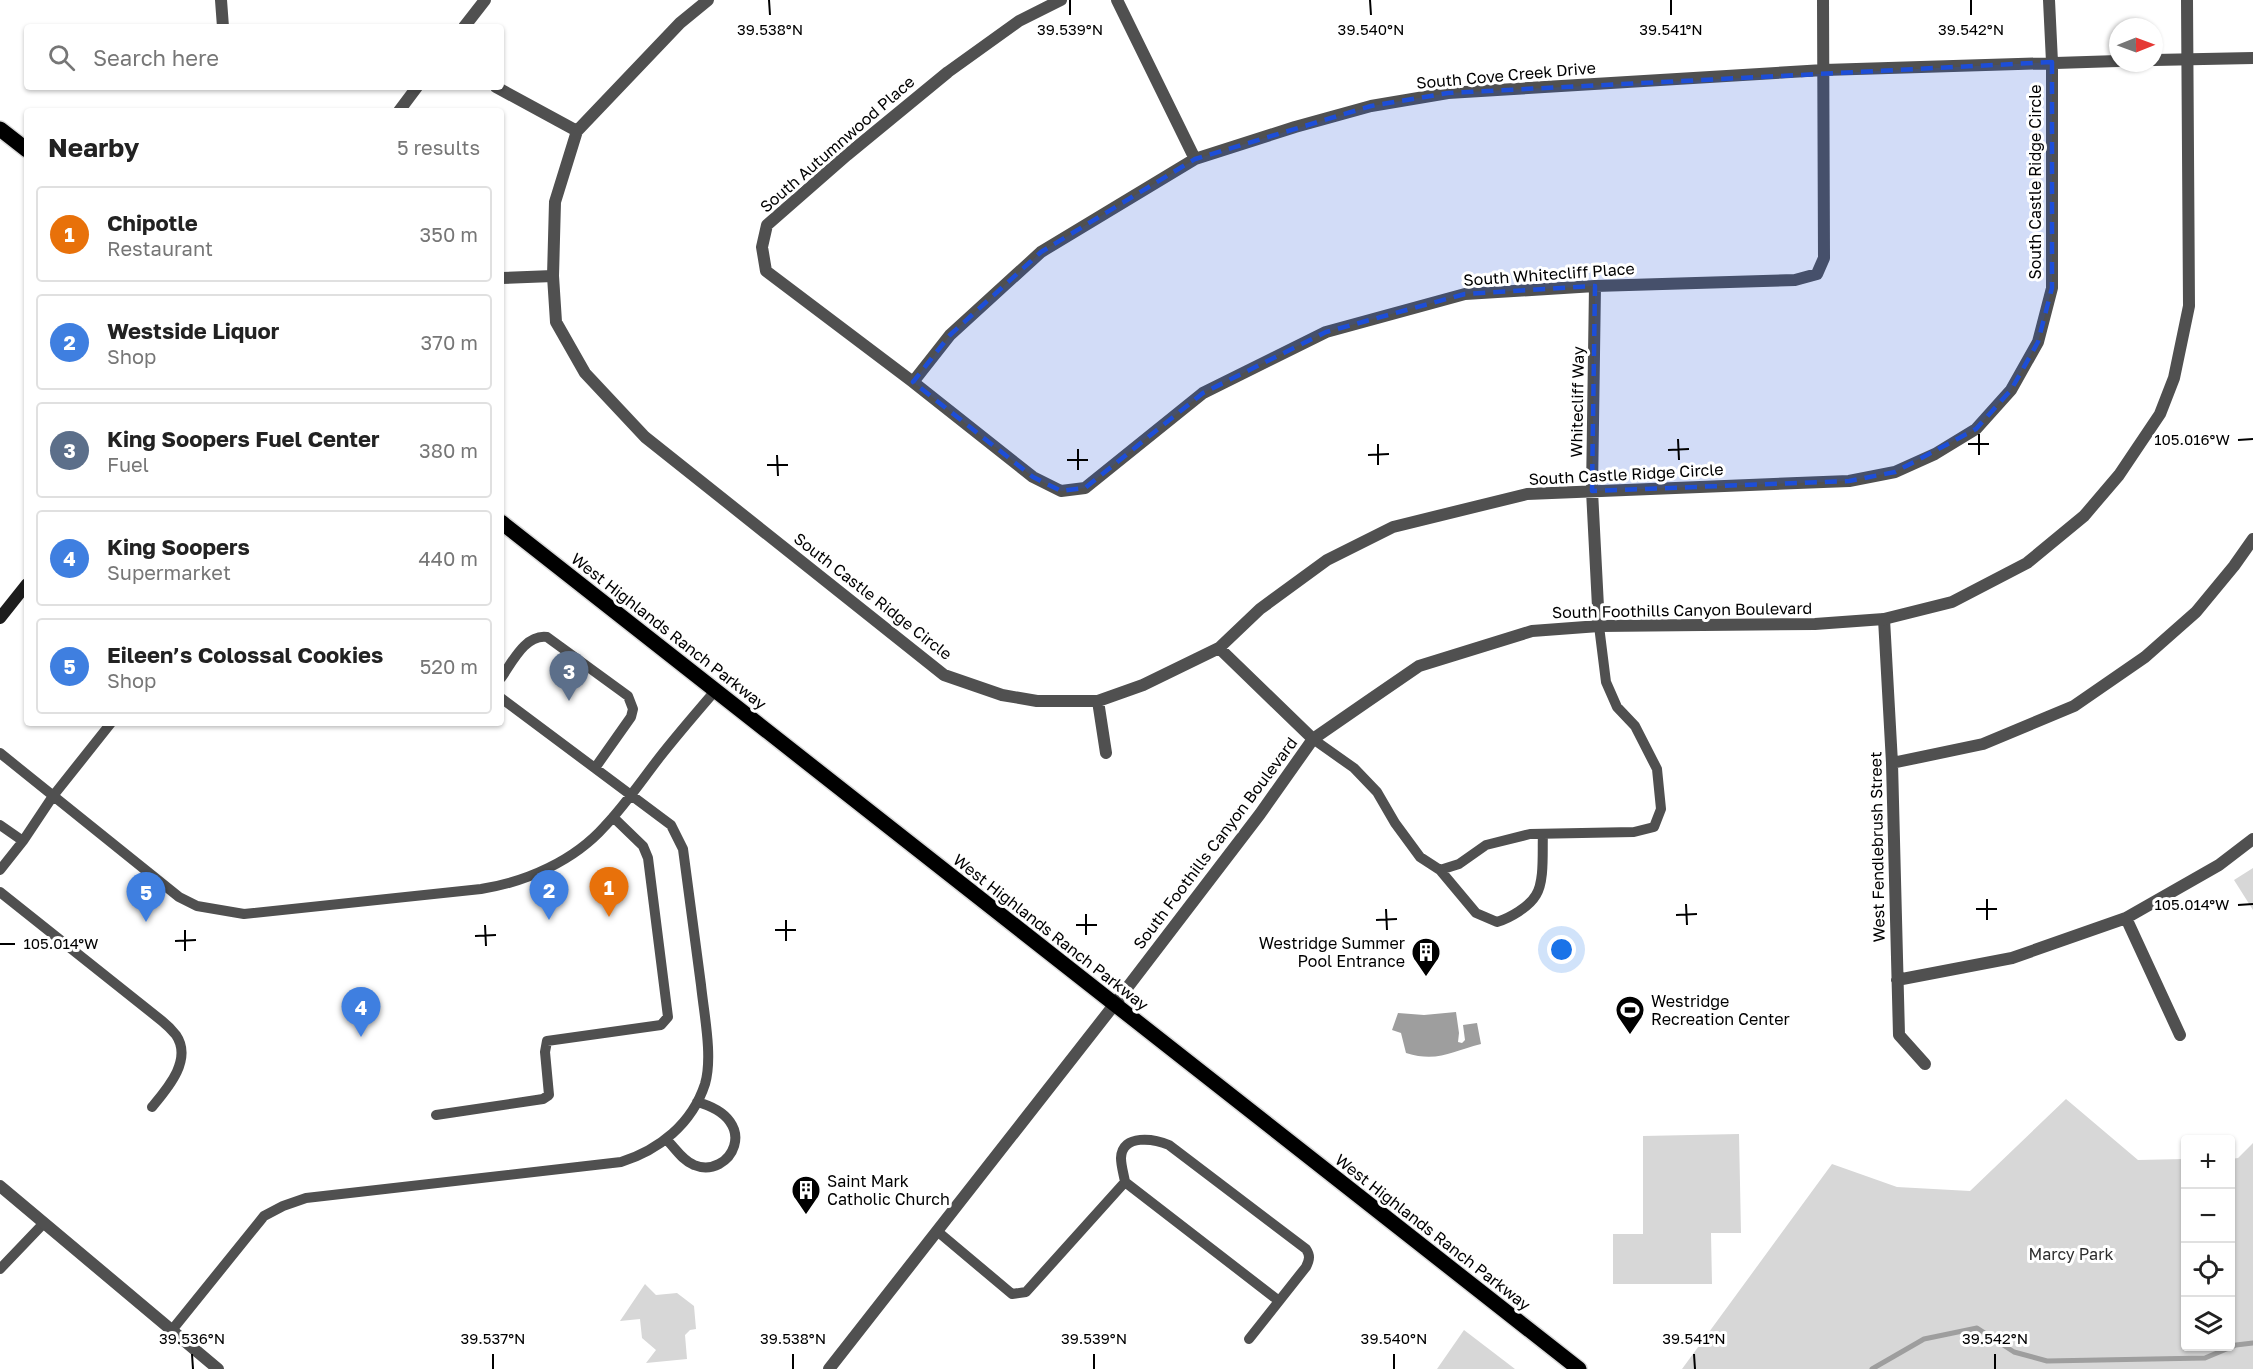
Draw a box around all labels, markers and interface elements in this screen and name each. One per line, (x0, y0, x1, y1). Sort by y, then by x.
north arrow (2109, 18, 2163, 72)
text: 39.538°N (737, 20, 803, 38)
text: 39.539°N (1037, 20, 1103, 38)
text: 39.540°N (1338, 20, 1404, 38)
text: 39.541°N (1639, 20, 1703, 38)
text: 39.542°N (1938, 20, 2004, 38)
search box (24, 24, 504, 90)
icon: search (45, 41, 78, 74)
text: Search here (93, 44, 219, 71)
street label: South Cove Creek Drive (1415, 57, 1597, 93)
street label: South Autumnwood Place (756, 71, 918, 217)
street label: South Castle Ridge Circle (2025, 84, 2045, 280)
text: Nearby (48, 132, 139, 163)
text: 5 results (397, 135, 480, 159)
text: Chipotle (107, 209, 198, 236)
text: 1 (64, 222, 75, 246)
text: 350 m (420, 222, 478, 246)
text: Restaurant (107, 236, 213, 260)
street label: South Whitecliff Place (1463, 258, 1635, 290)
text: Westside Liquor (107, 317, 279, 344)
text: 2 (63, 330, 76, 354)
text: 370 m (421, 330, 478, 354)
text: Shop (107, 344, 156, 368)
street label: Whitecliff Way (1566, 346, 1588, 458)
text: King Soopers Fuel Center (107, 425, 380, 452)
text: 105.016°W (2154, 430, 2230, 448)
text: 3 (63, 438, 76, 462)
text: 380 m (419, 438, 478, 462)
text: Fuel (107, 452, 149, 476)
street label: South Castle Ridge Circle (1528, 459, 1724, 489)
street label: South Castle Ridge Circle (790, 528, 956, 664)
text: King Soopers (107, 533, 250, 560)
text: 4 (63, 546, 76, 570)
text: 440 m (419, 546, 478, 570)
street label: West Highlands Ranch Parkway (567, 548, 771, 714)
text: Supermarket (107, 560, 231, 584)
street label: South Foothills Canyon Boulevard (1552, 598, 1812, 622)
text: Eileen’s Colossal Cookies (107, 641, 383, 668)
pin: 3 (550, 652, 588, 701)
text: 5 (63, 654, 76, 678)
text: 520 m (420, 654, 478, 678)
text: Shop (107, 668, 156, 692)
street label: South Foothills Canyon Boulevard (1129, 733, 1301, 953)
street label: West Fendlebrush Street (1865, 751, 1889, 943)
street label: West Highlands Ranch Parkway (949, 849, 1153, 1015)
pin: 1 (590, 868, 628, 917)
pin: 2 (530, 870, 568, 920)
pin: 5 (126, 872, 166, 922)
text: 105.014°W (2154, 895, 2230, 913)
place label: Westridge Summer Pool Entrance (1259, 933, 1405, 971)
text: 105.014°W (23, 934, 99, 952)
your location (1547, 935, 1576, 964)
building icon: Westridge Summer Pool Entrance (1410, 936, 1442, 978)
pin: 4 (342, 988, 380, 1037)
place label: Westridge Recreation Center (1651, 991, 1790, 1029)
sports icon: Westridge Recreation Center (1614, 994, 1646, 1036)
map controls (2181, 1135, 2235, 1351)
button: + (2181, 1135, 2235, 1189)
street label: West Highlands Ranch Parkway (1331, 1149, 1535, 1315)
place label: Saint Mark Catholic Church (827, 1171, 950, 1209)
building icon: Saint Mark Catholic Church (790, 1174, 822, 1216)
button: − (2181, 1189, 2235, 1243)
button: locate (2181, 1243, 2235, 1297)
park label: Marcy Park (2029, 1244, 2113, 1264)
button: layers (2181, 1297, 2235, 1351)
text: 39.536°N (159, 1329, 225, 1347)
text: 39.537°N (460, 1329, 526, 1347)
text: 39.538°N (760, 1329, 826, 1347)
text: 39.539°N (1061, 1329, 1127, 1347)
text: 39.540°N (1361, 1329, 1427, 1347)
text: 39.541°N (1662, 1329, 1726, 1347)
text: 39.542°N (1962, 1329, 2028, 1347)

